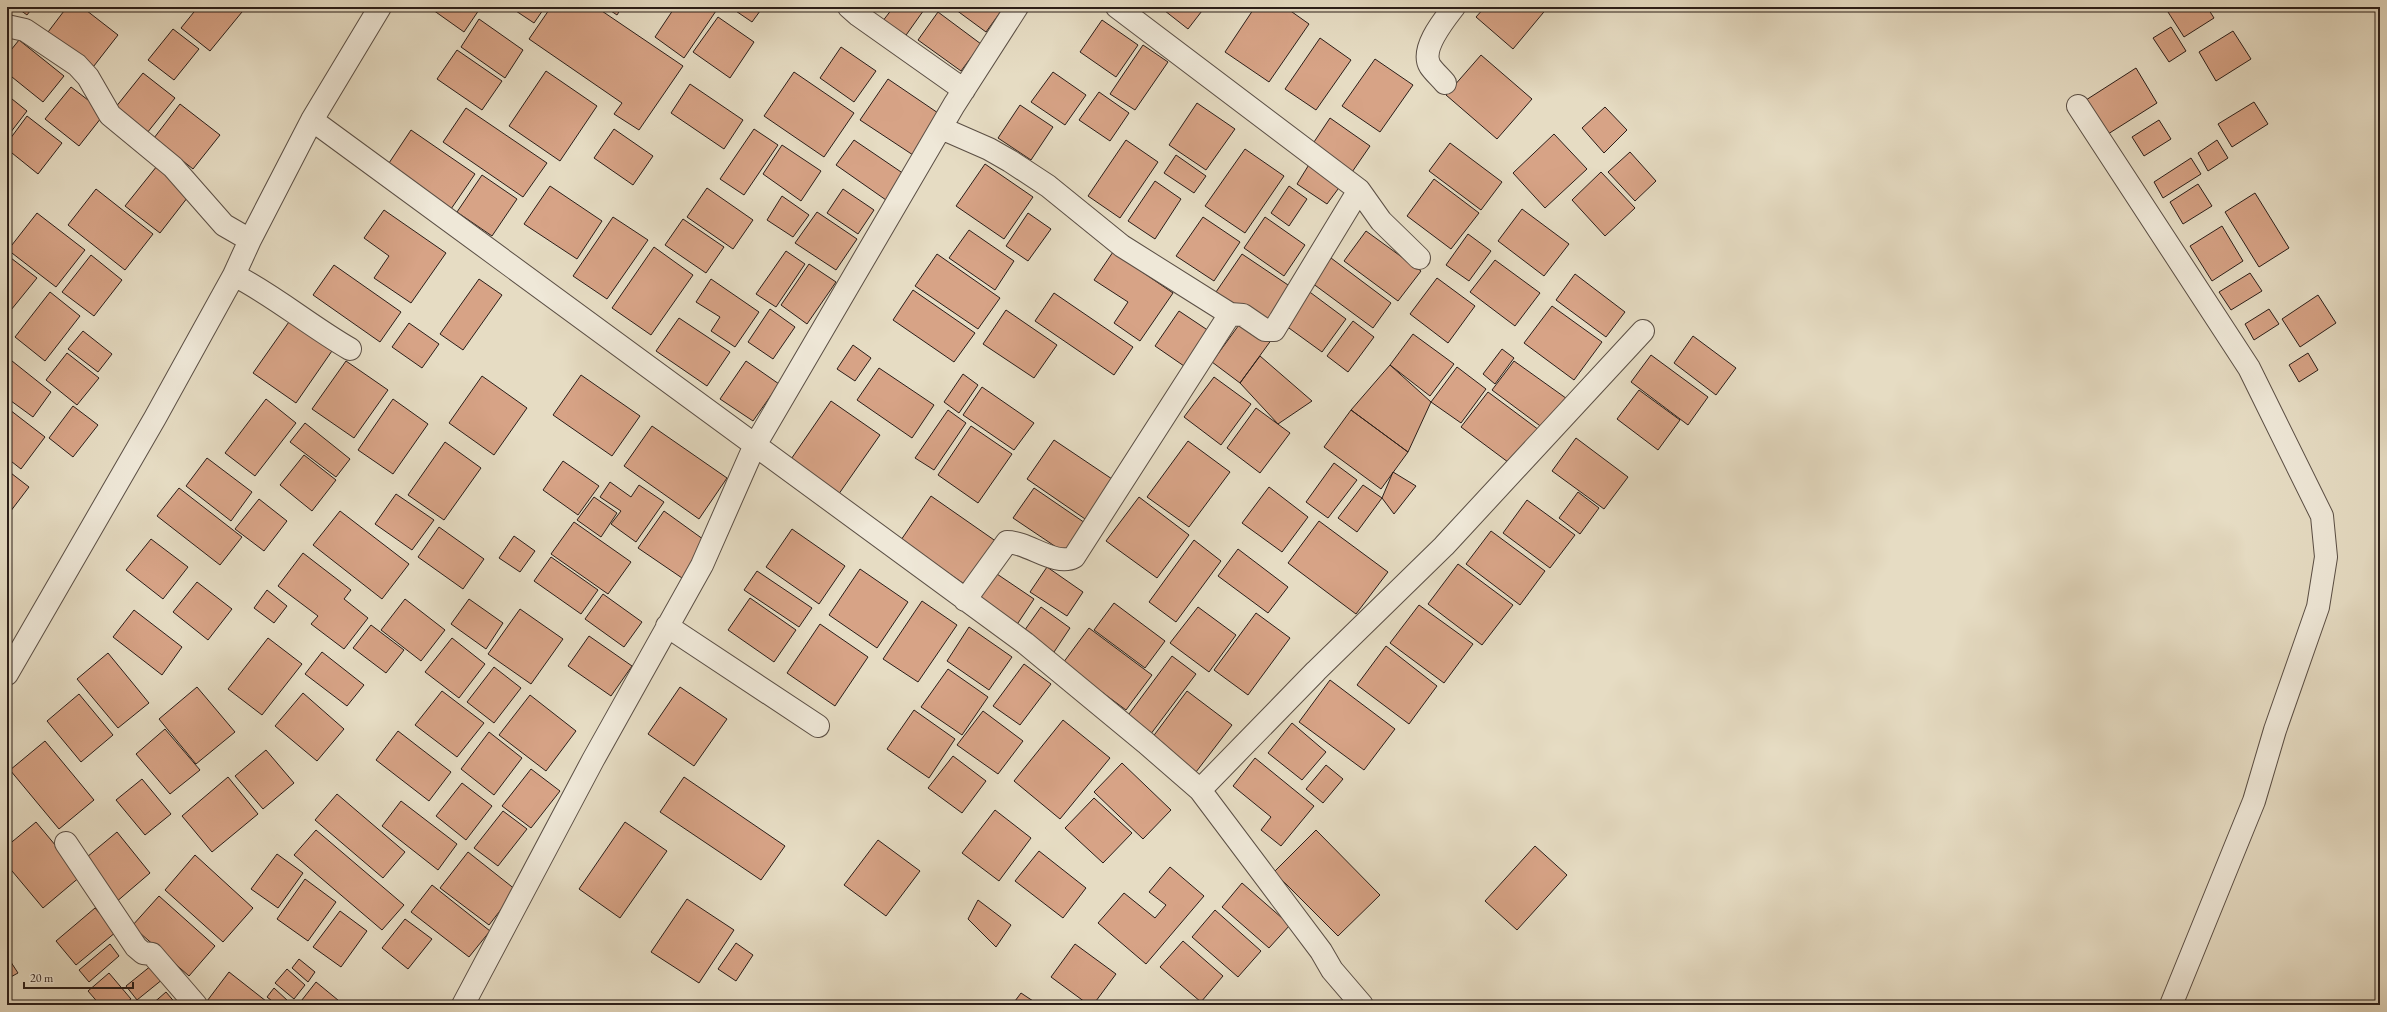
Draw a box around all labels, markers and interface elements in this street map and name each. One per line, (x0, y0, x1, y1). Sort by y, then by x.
scale bar (24, 964, 133, 990)
text: 20 m (30, 970, 54, 986)

